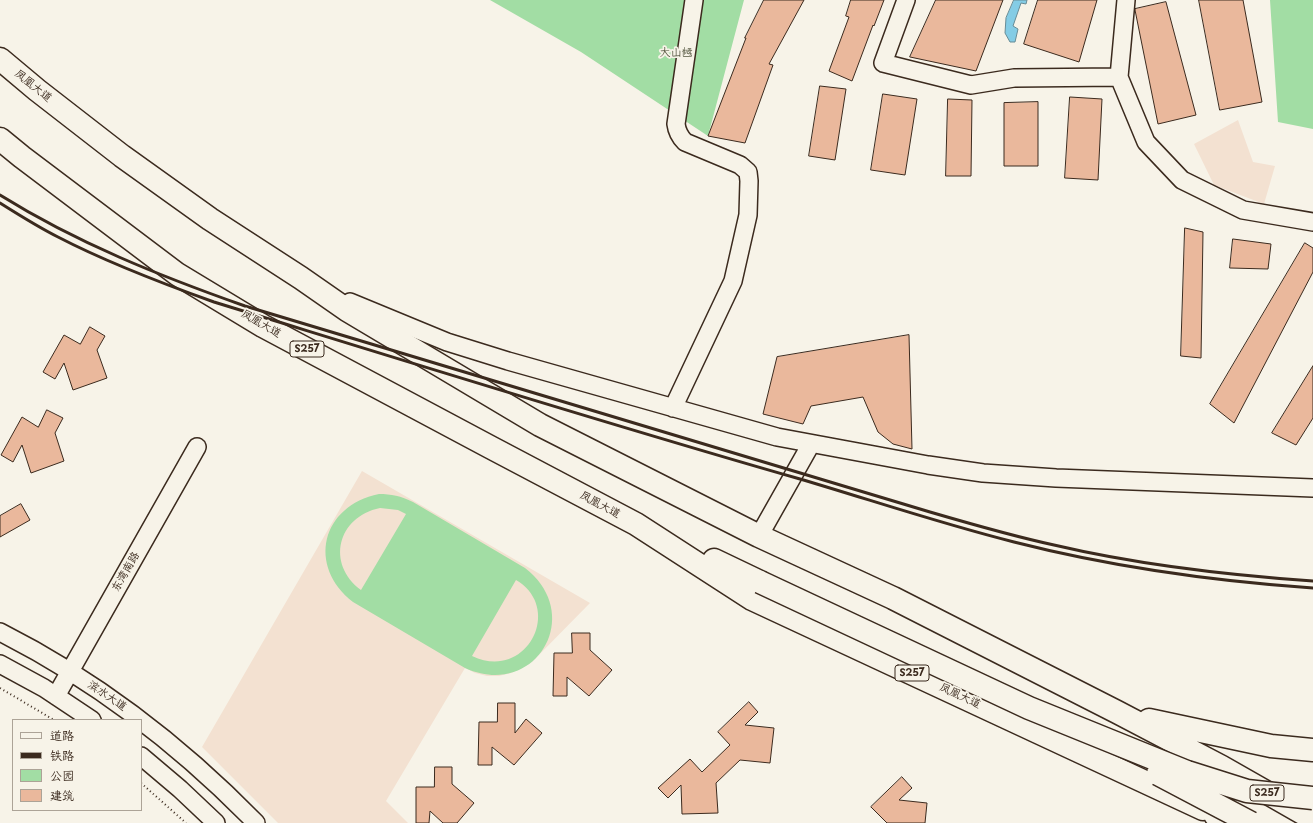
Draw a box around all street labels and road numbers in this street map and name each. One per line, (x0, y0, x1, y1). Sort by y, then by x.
street label: 凤凰大道 (12, 67, 54, 105)
street label: 凤凰大道 (239, 307, 283, 341)
road number: S257 (290, 341, 324, 357)
street label: 凤凰大道 (577, 489, 623, 521)
street label: 东湾南路 (109, 550, 143, 594)
road number: S257 (895, 665, 929, 681)
street label: 滨水大道 (85, 678, 129, 714)
street label: 凤凰大道 (937, 681, 983, 711)
road number: S257 (1250, 785, 1284, 801)

